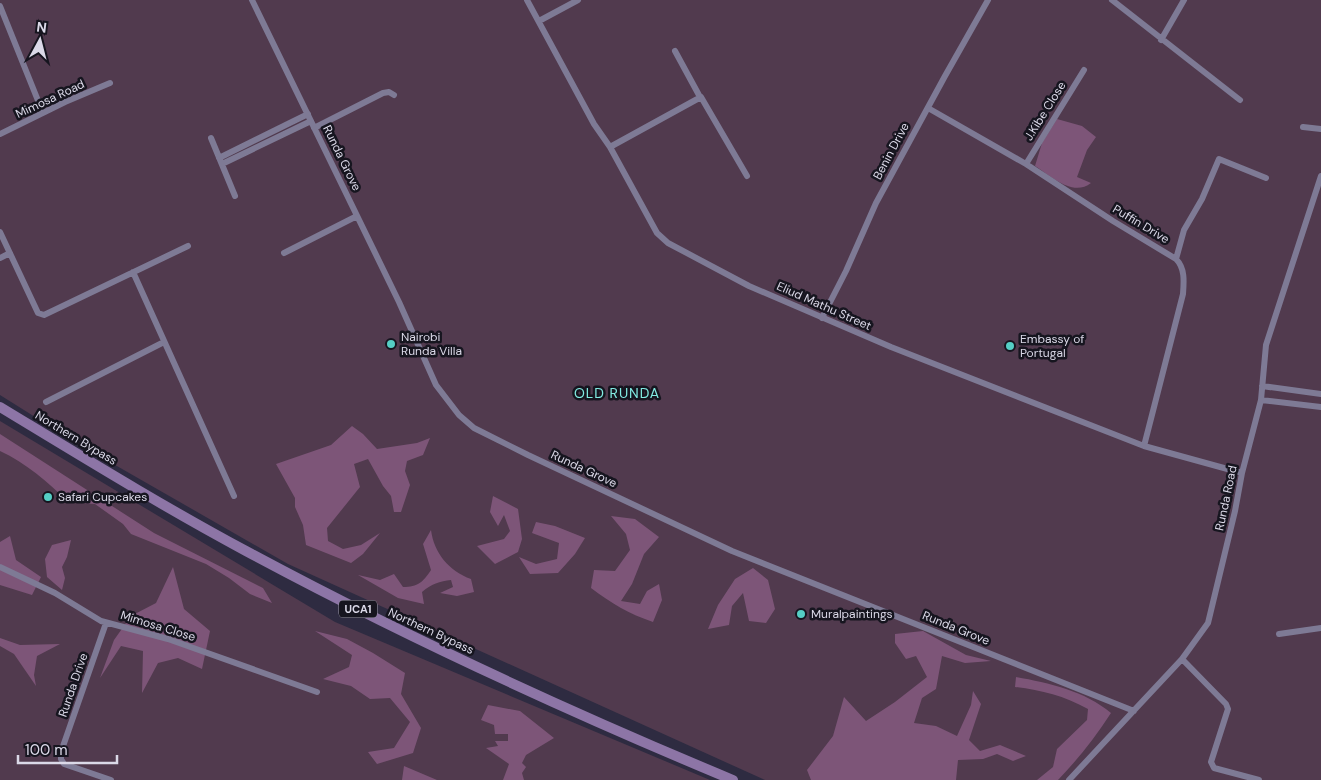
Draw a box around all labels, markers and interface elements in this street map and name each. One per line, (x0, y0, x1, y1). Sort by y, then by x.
north arrow (15, 15, 65, 65)
text: N (35, 18, 48, 37)
street label: Mimosa Road (13, 76, 87, 122)
street label: J.Kibe Close (1021, 78, 1070, 144)
street label: Benin Drive (869, 120, 913, 182)
street label: Runda Grove (319, 123, 365, 194)
street label: Puffin Drive (1110, 201, 1172, 247)
street label: Eliud Mathu Street (774, 278, 874, 334)
place label: Nairobi Runda Villa (401, 329, 462, 359)
place label: Embassy of Portugal (1020, 331, 1084, 361)
marker: Nairobi Runda Villa (385, 338, 397, 350)
marker: Embassy of Portugal (1004, 340, 1016, 352)
district label: OLD RUNDA (574, 384, 660, 402)
street label: Northern Bypass (32, 407, 120, 469)
street label: Runda Grove (548, 447, 620, 491)
street label: Runda Road (1211, 464, 1241, 532)
place label: Safari Cupcakes (58, 489, 147, 505)
marker: Safari Cupcakes (42, 491, 54, 503)
road number: UCA1 (339, 600, 377, 618)
street label: Northern Bypass (386, 604, 476, 658)
place label: Muralpaintings (811, 606, 893, 622)
street label: Mimosa Close (118, 607, 198, 645)
street label: Runda Grove (920, 607, 992, 649)
marker: Muralpaintings (795, 608, 807, 620)
street label: Runda Drive (55, 651, 91, 719)
scale bar (18, 732, 116, 764)
text: 100 m (25, 740, 68, 760)

